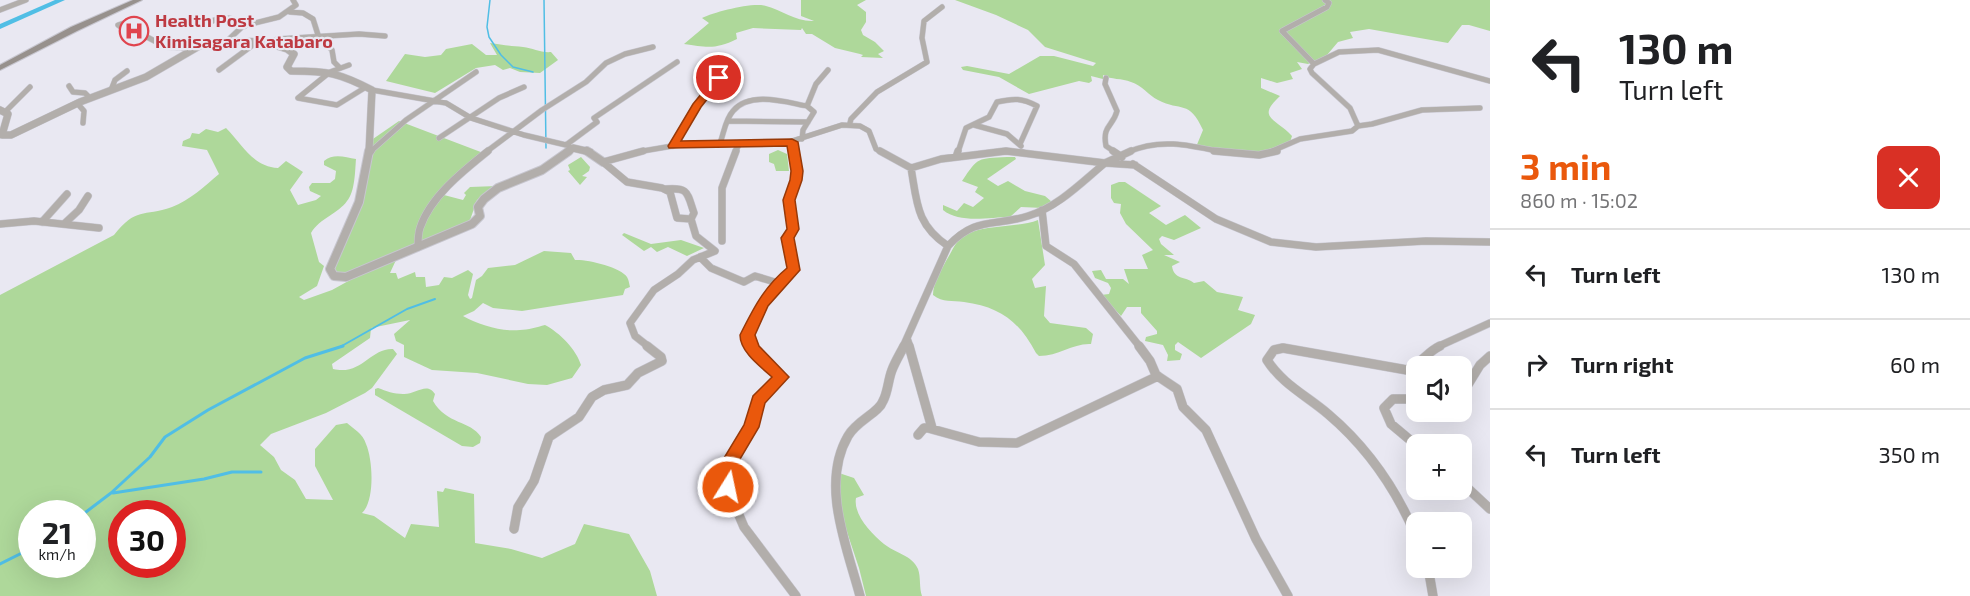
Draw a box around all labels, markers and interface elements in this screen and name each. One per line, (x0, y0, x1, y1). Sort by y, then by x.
place label: Health Post Kimisagara Katabaro (155, 9, 333, 52)
hospital icon: Health Post Kimisagara Katabaro (118, 15, 150, 47)
text: 130 m (1619, 22, 1734, 72)
icon: left (1520, 24, 1598, 102)
pin (693, 52, 744, 103)
icon: arrive (702, 61, 735, 94)
text: Turn left (1619, 73, 1723, 105)
text: 3 min (1520, 144, 1611, 187)
button: close (1877, 146, 1940, 209)
text: 860 m · 15:02 (1520, 188, 1638, 212)
icon: left (1520, 258, 1553, 291)
text: Turn left (1571, 261, 1660, 287)
text: 130 m (1882, 261, 1940, 287)
icon: right (1520, 348, 1553, 381)
text: Turn right (1571, 351, 1673, 377)
text: 60 m (1890, 351, 1940, 377)
map controls (1406, 356, 1472, 578)
button: sound (1406, 356, 1472, 422)
button: + (1406, 434, 1472, 500)
icon: left (1520, 438, 1553, 471)
text: Turn left (1571, 441, 1660, 467)
text: 350 m (1879, 441, 1940, 467)
position arrow (696, 455, 760, 519)
speed limit sign: 30 (108, 500, 186, 578)
button: − (1406, 512, 1472, 578)
text: 21 (42, 514, 72, 550)
text: km/h (38, 545, 76, 563)

